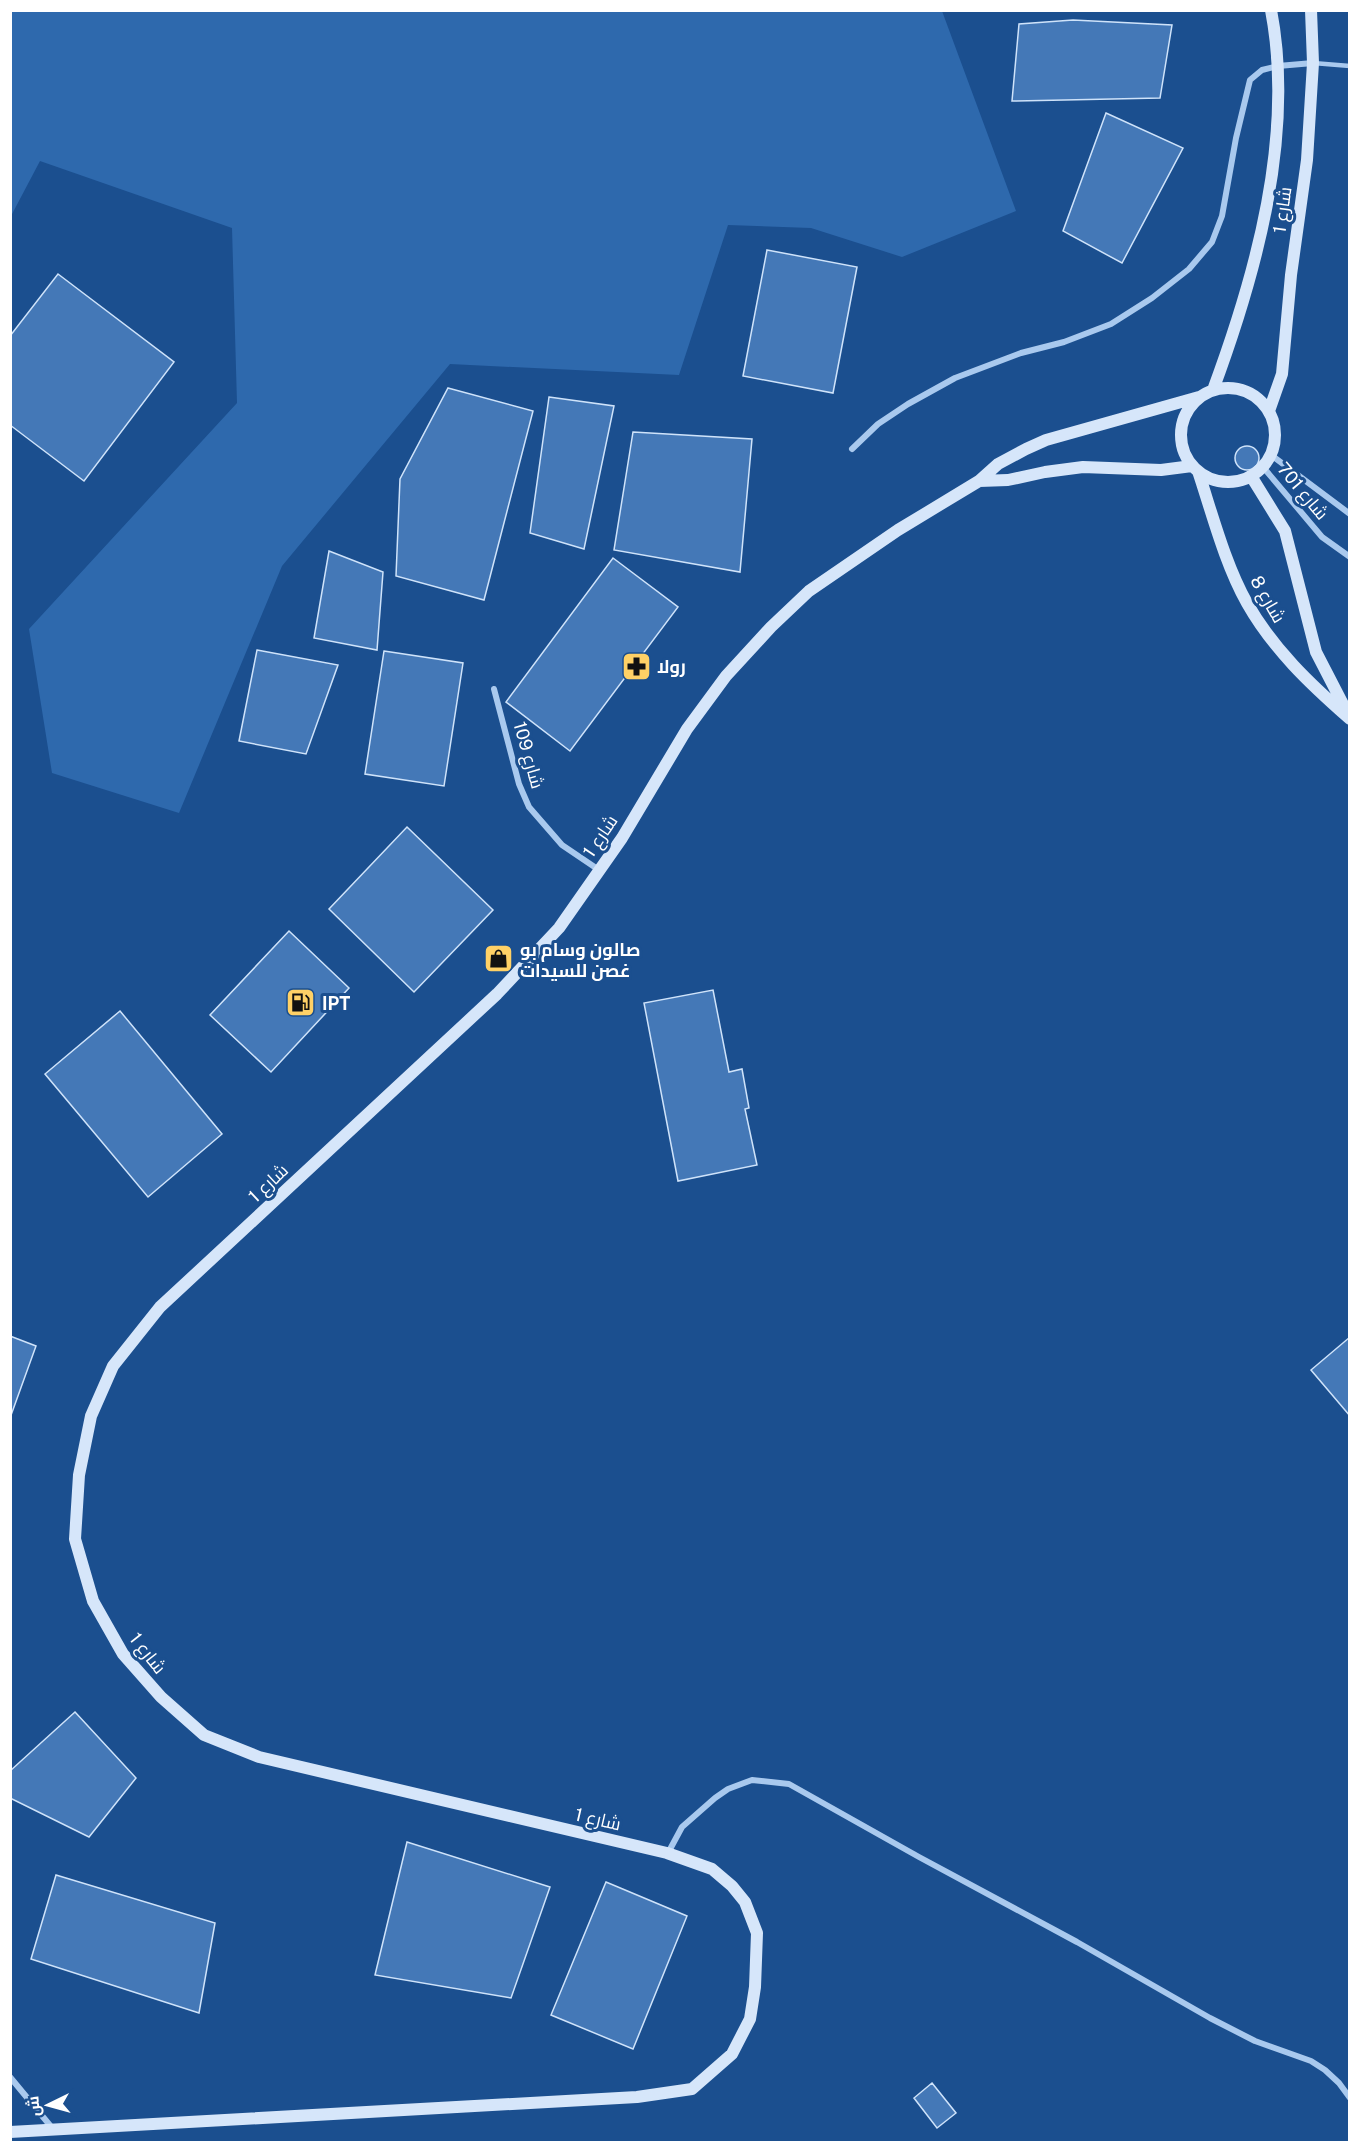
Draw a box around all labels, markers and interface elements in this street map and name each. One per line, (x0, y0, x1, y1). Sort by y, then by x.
street label: شارع 1 (1268, 185, 1298, 235)
street label: شارع 701 (1272, 458, 1333, 525)
street label: شارع 8 (1244, 572, 1290, 627)
pharmacy icon: رولا (620, 650, 652, 682)
place label: رولا (657, 656, 686, 678)
street label: شارع 109 (508, 719, 549, 791)
street label: شارع 1 (578, 811, 623, 862)
place label: صالون وسام بو غصن للسيدات (520, 939, 641, 982)
shop icon: صالون وسام بو غصن للسيدات (483, 943, 515, 975)
fuel station icon: IPT (285, 987, 317, 1019)
place label: IPT (322, 993, 350, 1014)
street label: شارع 1 (244, 1159, 294, 1208)
street label: شارع 1 (124, 1628, 171, 1679)
street label: شارع 1 (572, 1804, 623, 1836)
north arrow (18, 2075, 78, 2135)
text: ش (23, 2095, 44, 2117)

